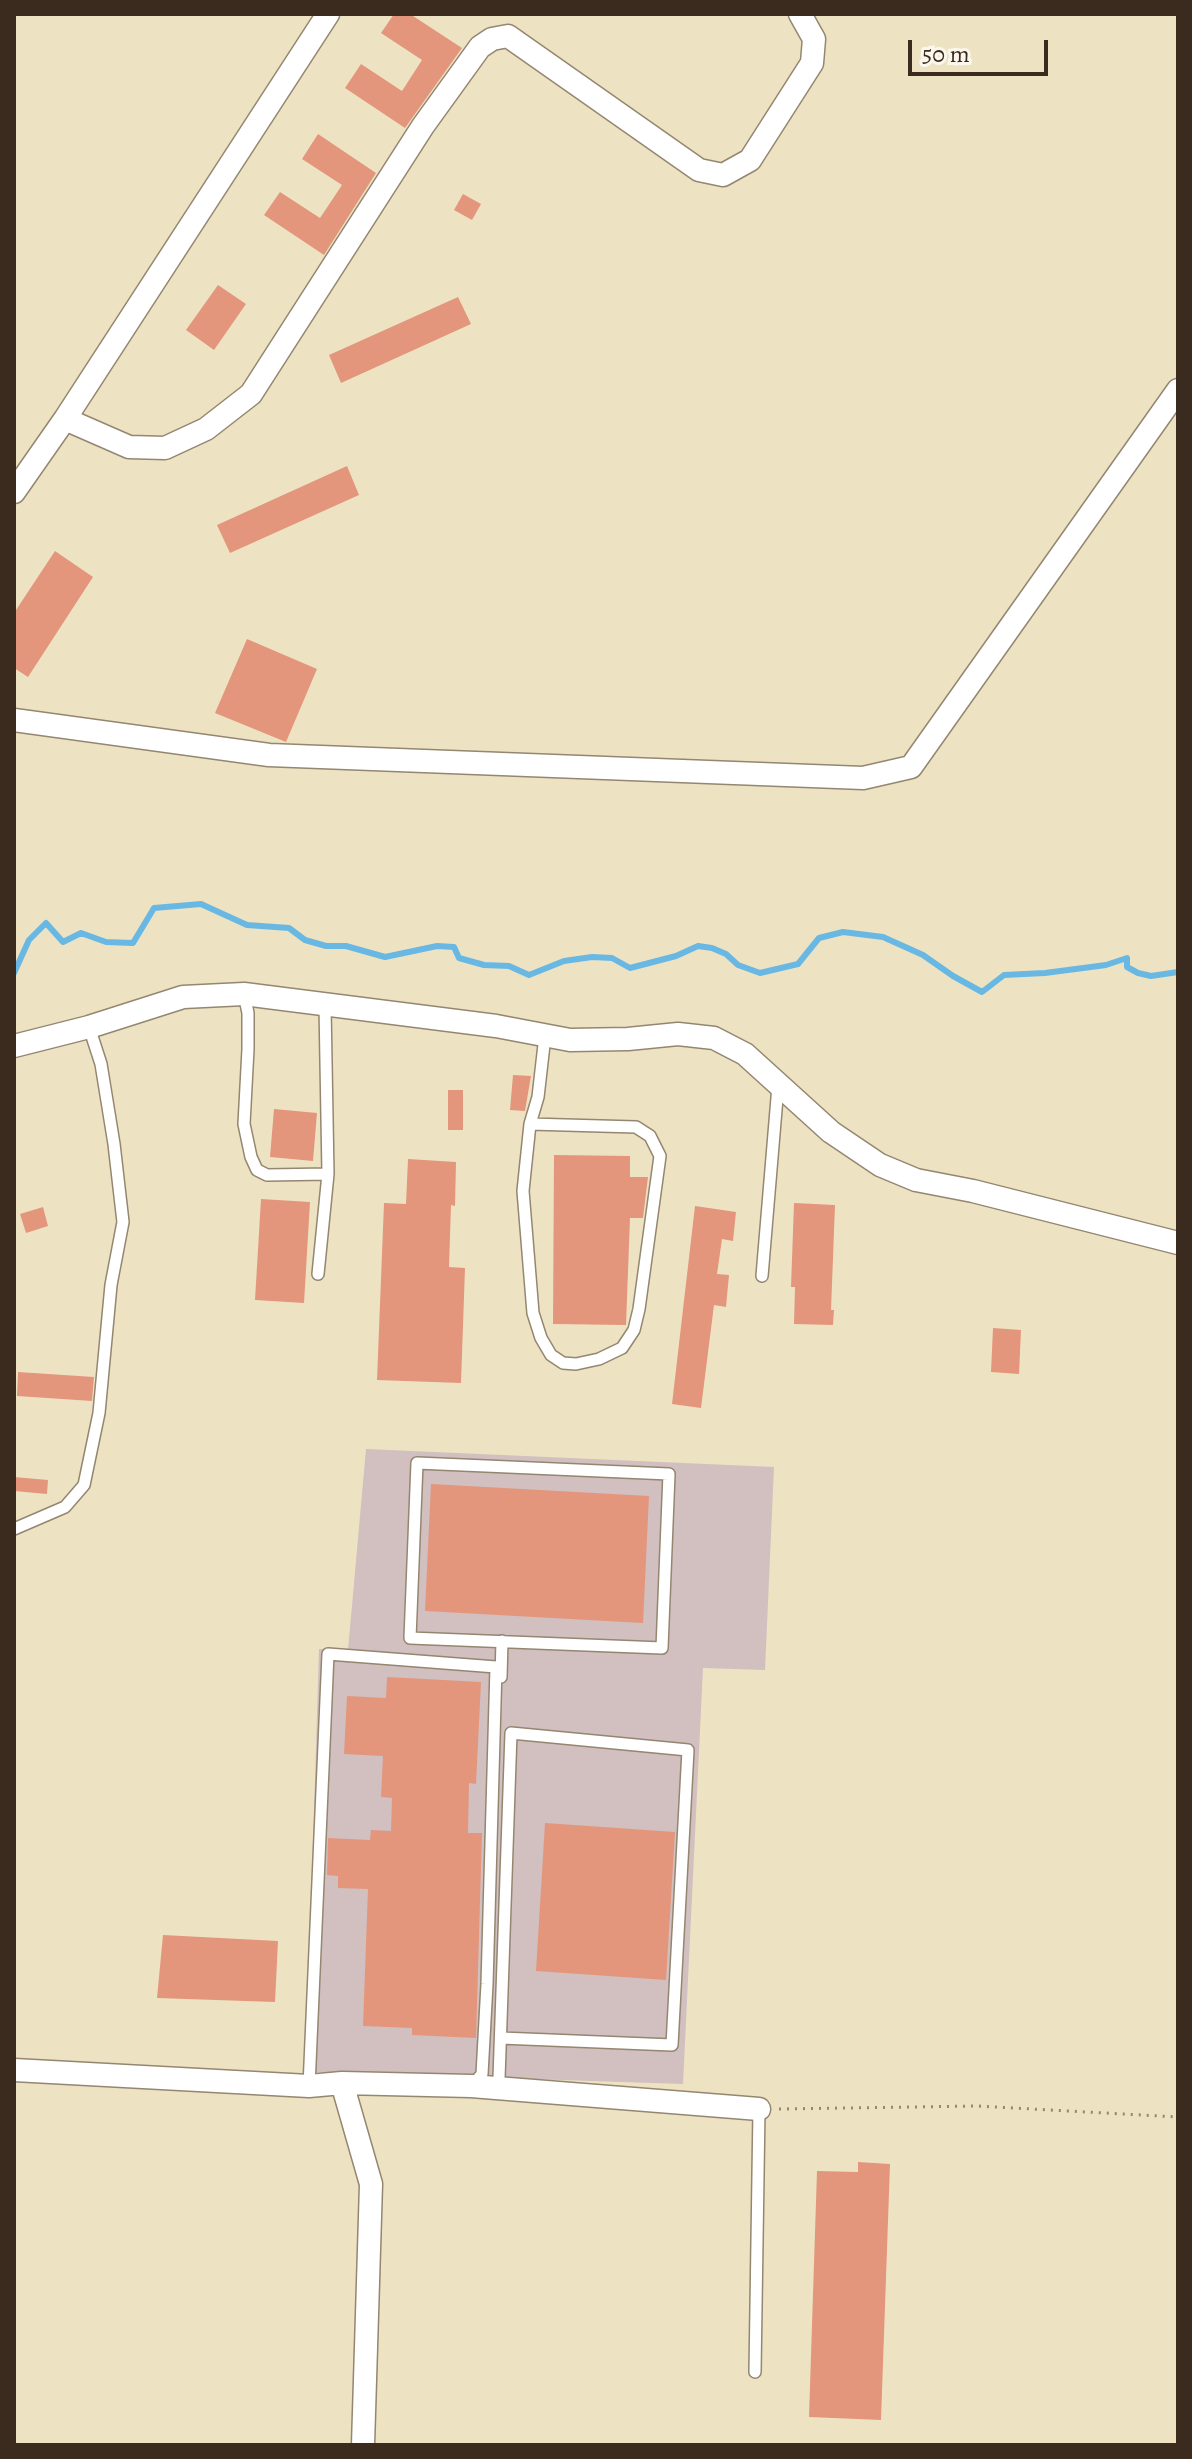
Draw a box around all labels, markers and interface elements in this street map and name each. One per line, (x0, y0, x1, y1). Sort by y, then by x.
scale bar (912, 24, 1052, 74)
text: 50 m (922, 38, 970, 70)

